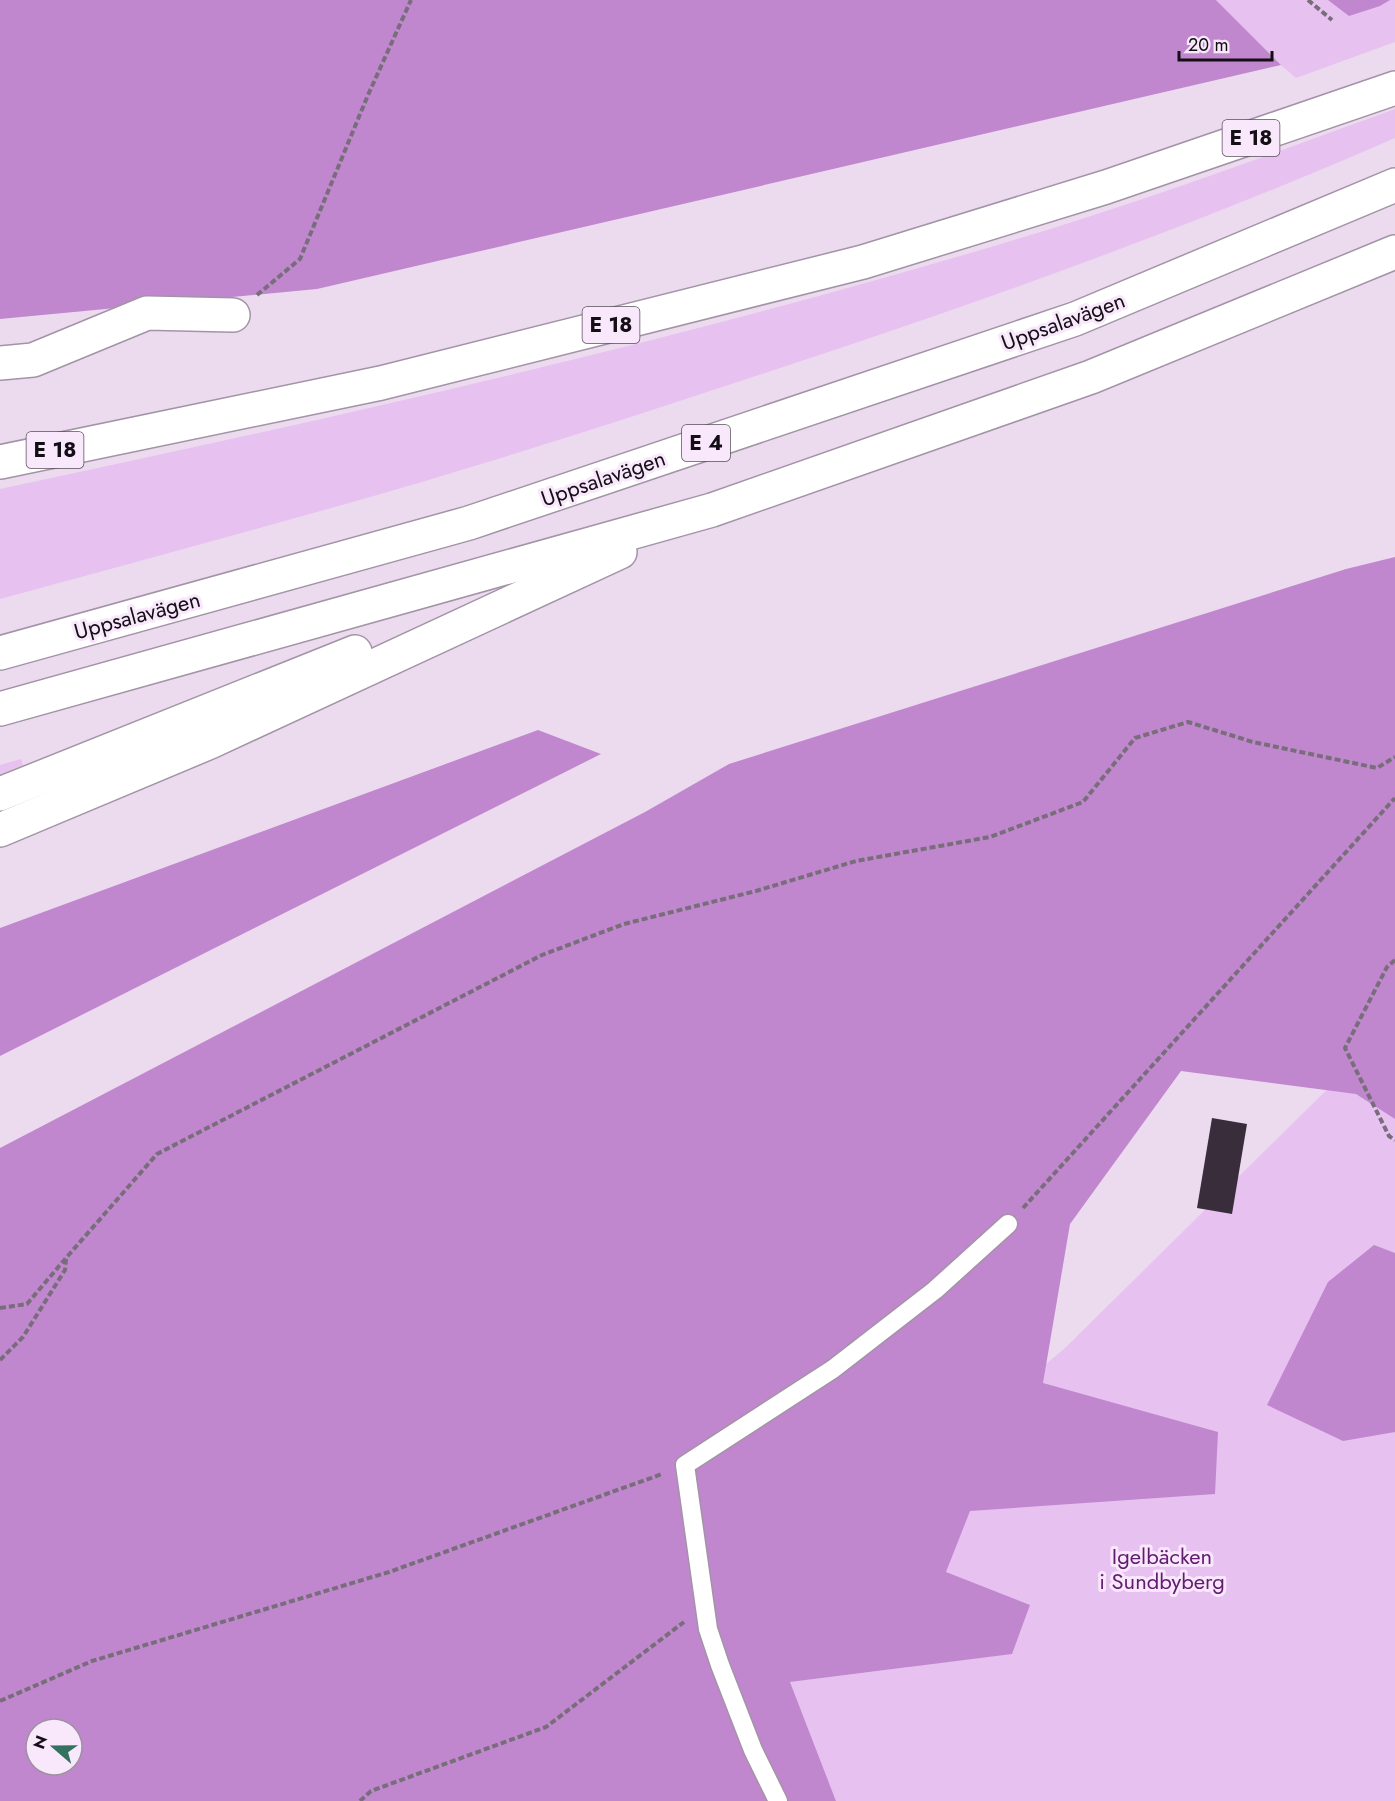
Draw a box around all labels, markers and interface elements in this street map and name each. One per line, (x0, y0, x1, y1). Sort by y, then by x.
scale bar (1179, 24, 1272, 62)
text: 20 m (1188, 32, 1228, 58)
road number: E 18 (1222, 120, 1280, 156)
street label: Uppsalavägen (997, 284, 1129, 358)
road number: E 18 (582, 307, 640, 343)
road number: E 4 (682, 425, 730, 461)
road number: E 18 (26, 432, 84, 468)
street label: Uppsalavägen (537, 442, 669, 514)
street label: Uppsalavägen (70, 583, 204, 647)
park label: Igelbäcken i Sundbyberg (1099, 1540, 1225, 1597)
north arrow (24, 1717, 84, 1777)
text: N (27, 1732, 53, 1752)

